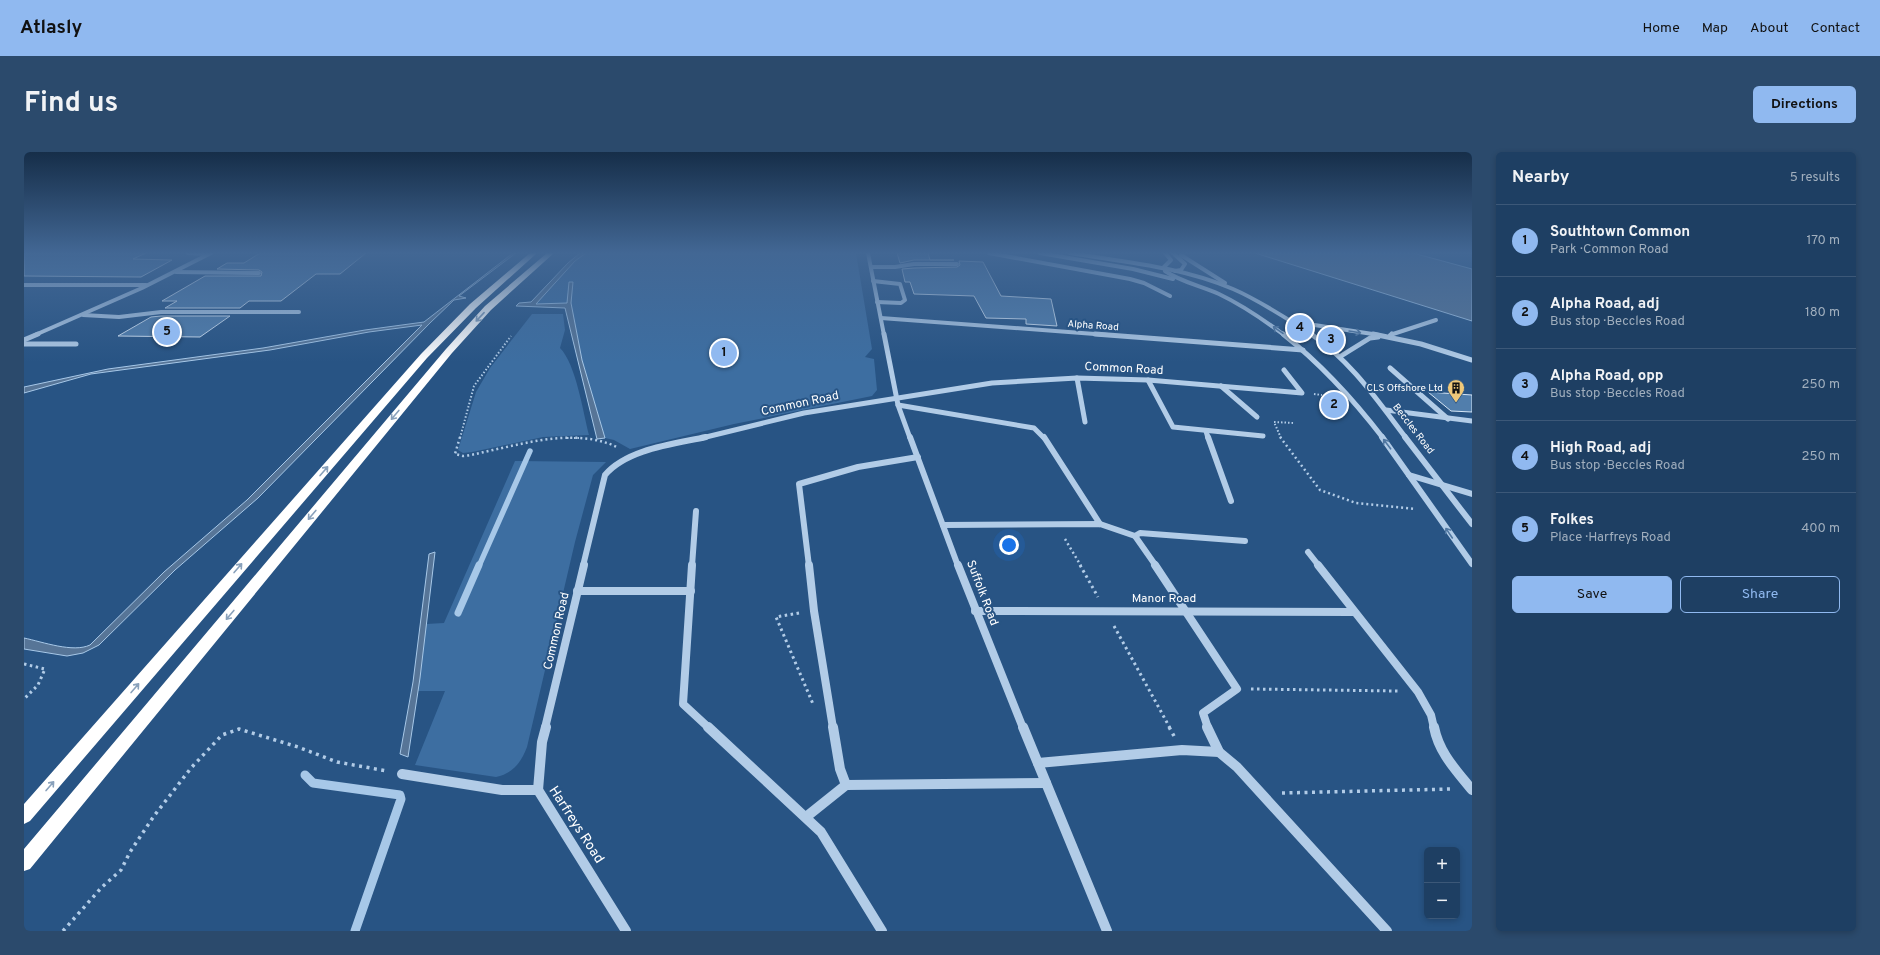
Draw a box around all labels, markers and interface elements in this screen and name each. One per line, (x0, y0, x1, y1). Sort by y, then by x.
text: Atlasly (20, 16, 82, 40)
text: Home (1643, 20, 1680, 37)
text: Map (1702, 20, 1728, 37)
text: About (1750, 20, 1789, 37)
text: Contact (1811, 20, 1860, 37)
text: Find us (24, 86, 118, 122)
button: Directions (1753, 86, 1856, 123)
text: Nearby (1512, 167, 1569, 189)
text: 5 results (1790, 170, 1840, 186)
text: Southtown Common (1550, 223, 1690, 242)
text: 1 (1522, 233, 1528, 249)
text: 170 m (1806, 233, 1840, 249)
text: Park · Common Road (1550, 242, 1669, 258)
text: Alpha Road, adj (1550, 295, 1660, 314)
text: 2 (1521, 305, 1529, 321)
text: 180 m (1805, 305, 1840, 321)
one-way arrow (476, 311, 485, 322)
pin: 4 (1287, 313, 1313, 343)
text: Bus stop · Beccles Road (1550, 314, 1685, 330)
pin: 5 (154, 317, 180, 347)
street label: Alpha Road (1067, 318, 1119, 334)
pin: 3 (1318, 325, 1344, 355)
one-way arrow (1273, 326, 1284, 334)
one-way arrow (1348, 328, 1361, 336)
pin: 1 (711, 338, 737, 368)
street label: Common Road (1084, 359, 1164, 379)
text: Alpha Road, opp (1550, 367, 1663, 386)
text: 3 (1521, 377, 1529, 393)
text: 250 m (1802, 377, 1840, 393)
building icon: CLS Offshore Ltd (1446, 378, 1466, 403)
place label: CLS Offshore Ltd (1367, 382, 1443, 395)
text: Bus stop · Beccles Road (1550, 386, 1685, 402)
street label: Common Road (760, 388, 840, 420)
pin: 2 (1321, 390, 1347, 420)
street label: Beccles Road (1389, 401, 1437, 457)
one-way arrow (391, 409, 400, 420)
one-way arrow (1383, 438, 1391, 449)
text: High Road, adj (1550, 439, 1651, 458)
text: 4 (1521, 449, 1529, 465)
text: 250 m (1802, 449, 1840, 465)
text: Bus stop · Beccles Road (1550, 458, 1685, 474)
one-way arrow (319, 466, 328, 476)
one-way arrow (308, 510, 317, 520)
text: Folkes (1550, 511, 1594, 530)
text: 5 (1521, 521, 1529, 537)
text: 400 m (1801, 521, 1840, 537)
one-way arrow (1445, 527, 1453, 538)
text: Place · Harfreys Road (1550, 530, 1671, 546)
your location (999, 535, 1019, 555)
street label: Suffolk Road (962, 558, 1002, 628)
one-way arrow (234, 563, 243, 574)
button: Save (1512, 576, 1672, 613)
button: Share (1680, 576, 1840, 613)
street label: Common Road (540, 591, 574, 671)
street label: Manor Road (1132, 591, 1196, 607)
one-way arrow (225, 610, 234, 621)
one-way arrow (130, 682, 139, 693)
one-way arrow (45, 781, 54, 791)
street label: Harfreys Road (545, 783, 607, 867)
map controls (1424, 847, 1460, 919)
button: + (1424, 847, 1460, 883)
button: − (1424, 883, 1460, 919)

